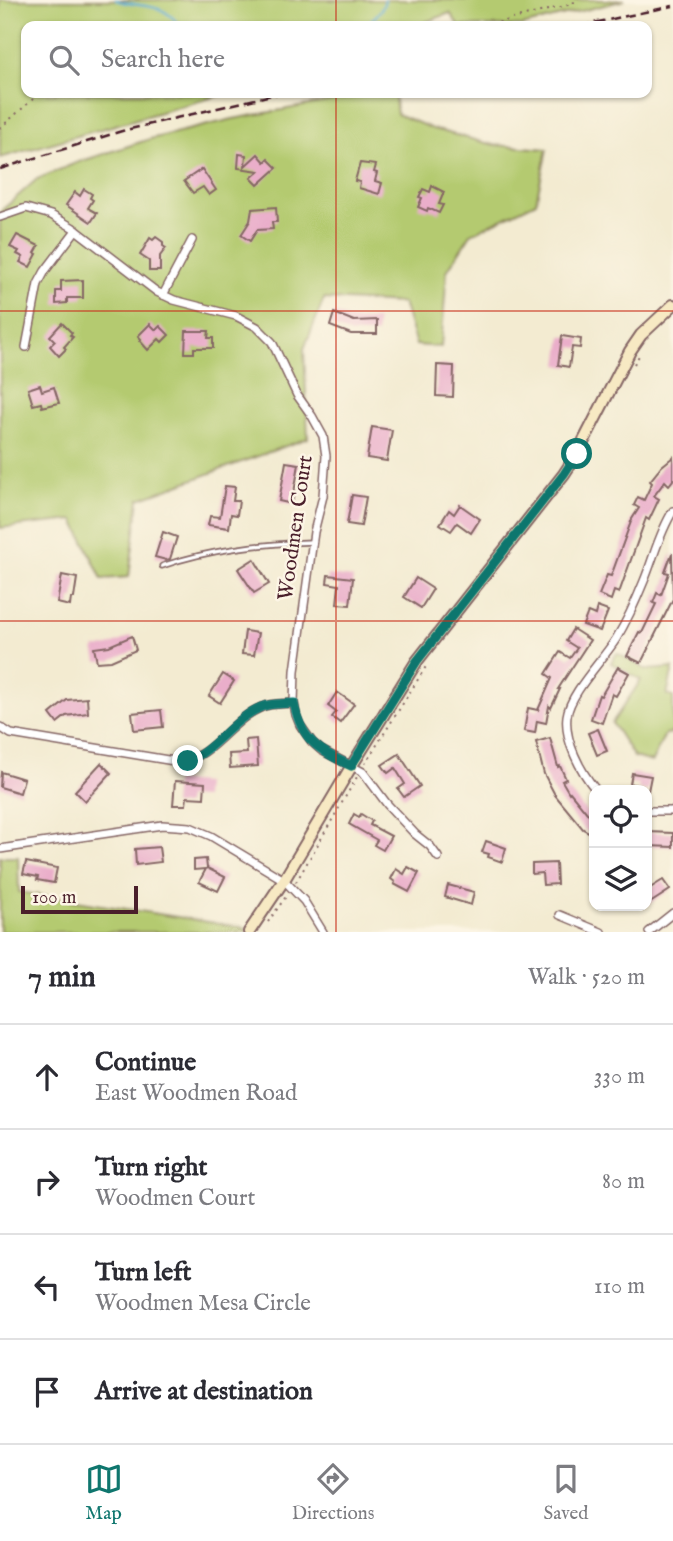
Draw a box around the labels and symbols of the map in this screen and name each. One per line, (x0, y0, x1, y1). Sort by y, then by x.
route start (561, 438, 592, 469)
street label: Woodmen Court (272, 454, 320, 602)
route end (172, 745, 203, 776)
scale bar (21, 883, 138, 915)

